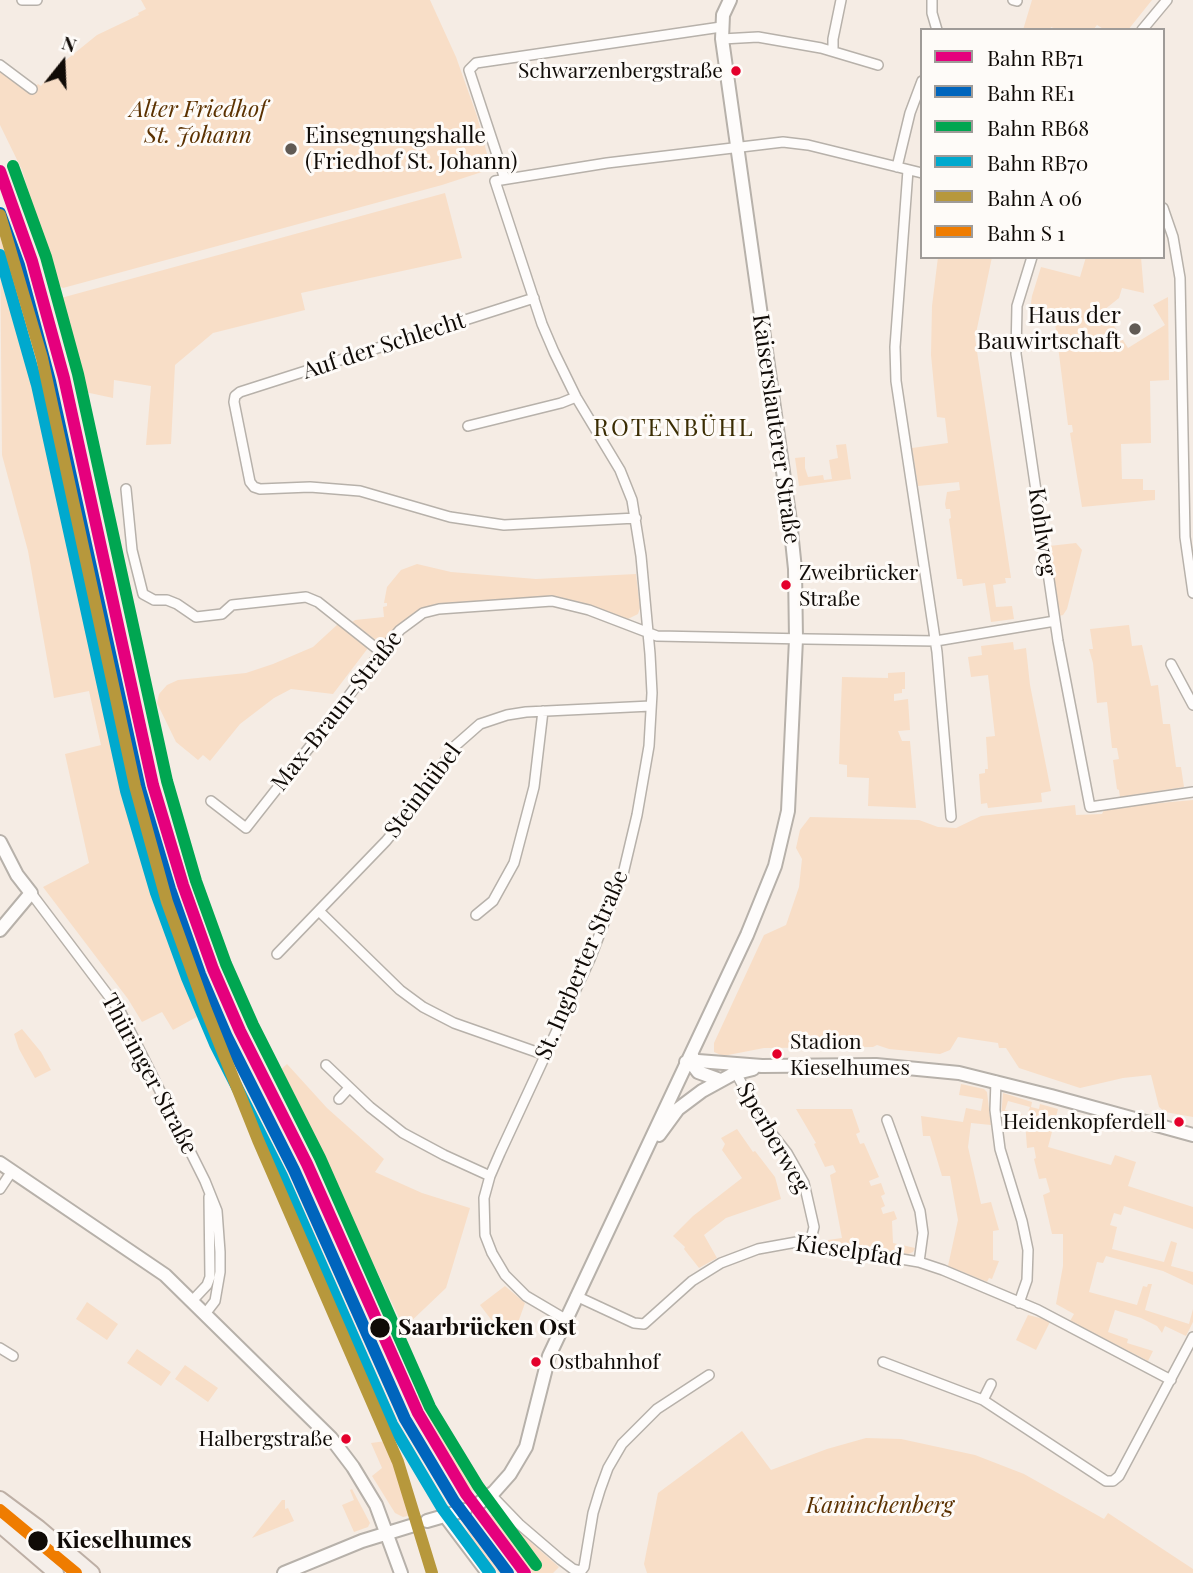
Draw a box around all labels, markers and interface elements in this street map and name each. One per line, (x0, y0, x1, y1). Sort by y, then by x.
north arrow (28, 28, 98, 98)
legend (920, 28, 1165, 259)
text: N (59, 29, 80, 58)
text: Bahn RB71 (987, 43, 1084, 71)
place label: Schwarzenbergstraße (518, 58, 723, 84)
marker: Schwarzenbergstraße (729, 64, 743, 78)
text: Bahn RE1 (987, 78, 1075, 106)
park label: Alter Friedhof St. Johann (129, 96, 267, 150)
text: Bahn RB68 (987, 113, 1089, 141)
place label: Einsegnungshalle (Friedhof St. Johann) (305, 122, 517, 176)
marker: Einsegnungshalle (Friedhof St. Johann) (283, 141, 299, 157)
text: Bahn RB70 (987, 148, 1088, 176)
text: Bahn A 06 (987, 183, 1082, 211)
text: Bahn S 1 (987, 218, 1065, 246)
place label: Haus der Bauwirtschaft (977, 302, 1121, 356)
street label: Auf der Schlecht (299, 307, 469, 385)
street label: Kaiserslauterer Straße (746, 312, 806, 546)
marker: Haus der Bauwirtschaft (1127, 321, 1143, 337)
district label: ROTENBÜHL (594, 415, 754, 443)
street label: Kohlweg (1022, 486, 1062, 578)
place label: Zweibrücker Straße (799, 560, 918, 610)
marker: Zweibrücker Straße (779, 578, 793, 592)
street label: Max-Braun-Straße (266, 626, 408, 796)
street label: Steinhübel (379, 738, 467, 844)
street label: St. Ingberter Straße (530, 866, 634, 1064)
street label: Thüringer Straße (95, 989, 203, 1159)
place label: Stadion Kieselhumes (790, 1029, 910, 1079)
marker: Stadion Kieselhumes (770, 1047, 784, 1061)
street label: Sperberweg (730, 1078, 816, 1198)
place label: Heidenkopferdell (1003, 1109, 1166, 1135)
marker: Heidenkopferdell (1172, 1115, 1186, 1129)
street label: Kieselpfad (794, 1230, 904, 1272)
place label: Saarbrücken Ost (398, 1314, 576, 1342)
marker: Saarbrücken Ost (368, 1316, 392, 1340)
place label: Ostbahnhof (549, 1349, 659, 1375)
marker: Ostbahnhof (529, 1355, 543, 1369)
place label: Halbergstraße (198, 1426, 333, 1452)
marker: Halbergstraße (339, 1432, 353, 1446)
park label: Kaninchenberg (806, 1492, 954, 1520)
place label: Kieselhumes (56, 1527, 192, 1555)
marker: Kieselhumes (26, 1529, 50, 1553)

